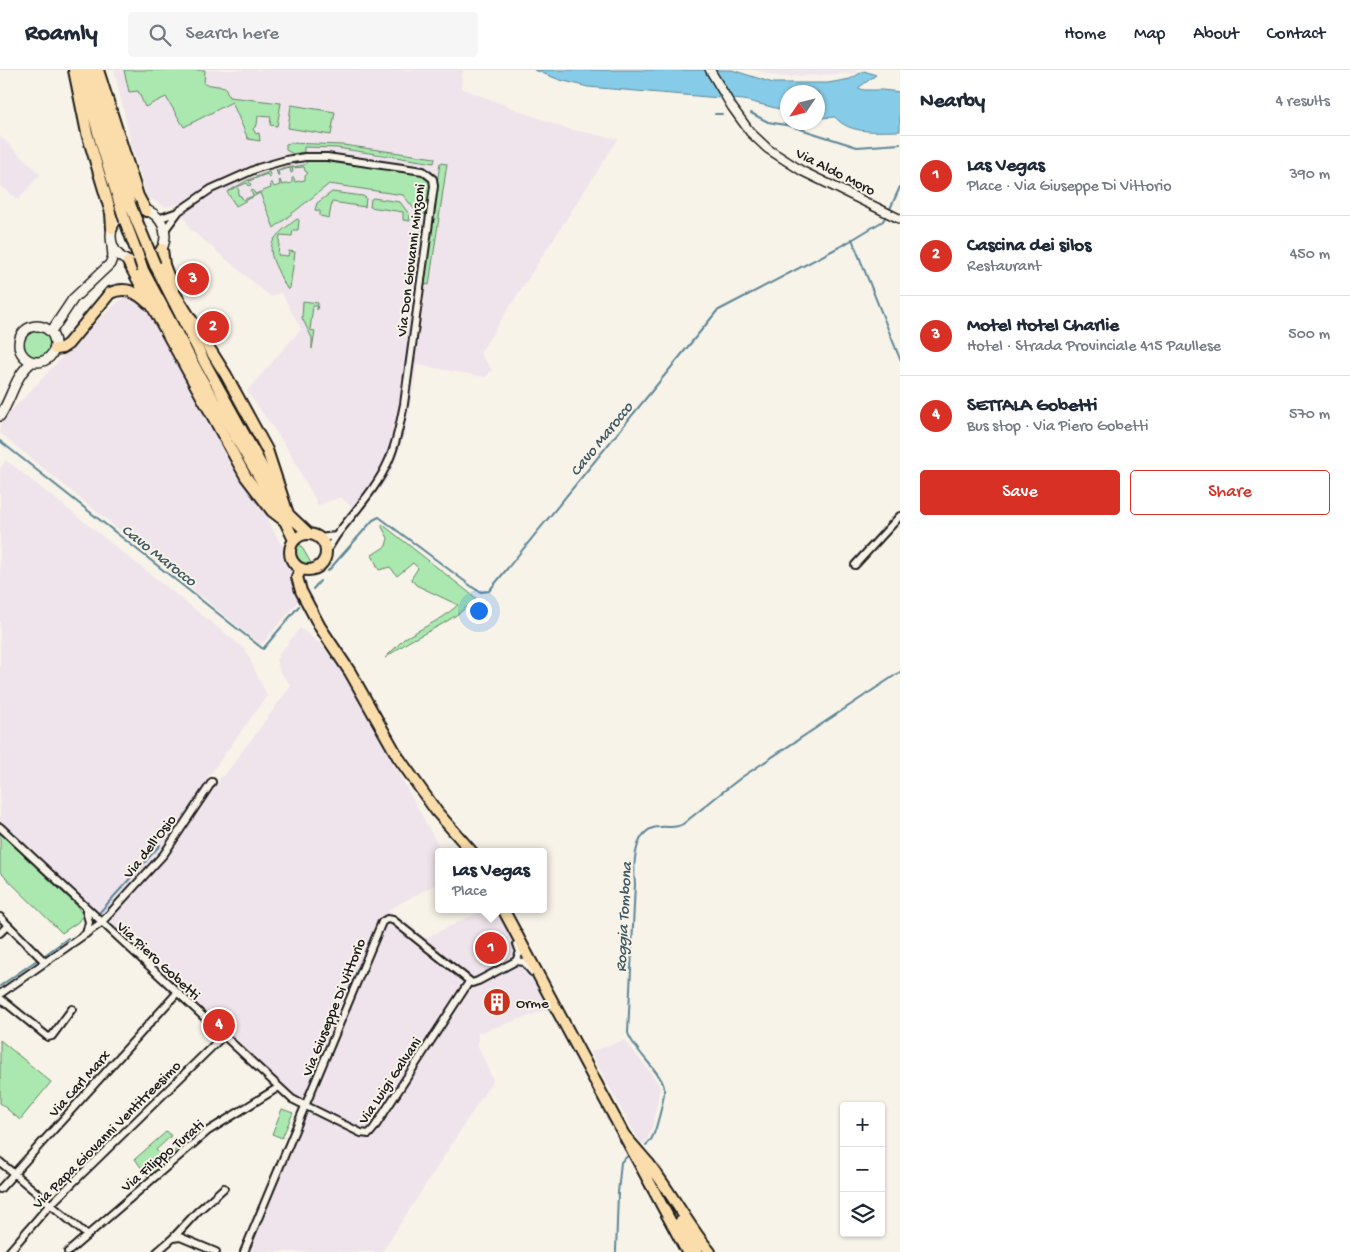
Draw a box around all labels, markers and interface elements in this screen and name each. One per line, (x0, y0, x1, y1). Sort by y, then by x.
search box (128, 12, 478, 57)
text: Roamly (25, 20, 98, 49)
icon: search (146, 21, 174, 49)
text: Search here (186, 23, 279, 46)
text: Home (1064, 24, 1106, 45)
text: Map (1134, 24, 1165, 45)
text: About (1193, 24, 1239, 45)
text: Contact (1267, 24, 1325, 45)
north arrow (780, 85, 825, 130)
text: Nearby (920, 90, 985, 115)
text: 4 results (1275, 93, 1330, 112)
street label: Via Aldo Moro (791, 145, 878, 201)
text: Las Vegas (967, 155, 1045, 178)
text: 1 (933, 166, 939, 185)
text: 390 m (1289, 166, 1330, 185)
text: Place · Via Giuseppe Di Vittorio (967, 178, 1171, 197)
street label: Via Don Giovanni Minzoni (394, 183, 430, 339)
text: Cascina dei silos (967, 235, 1091, 258)
text: 2 (932, 246, 940, 265)
text: 450 m (1290, 246, 1330, 265)
text: Restaurant (967, 258, 1041, 277)
pin: 3 (177, 260, 209, 298)
pin: 2 (197, 308, 229, 346)
text: Motel Hotel Charlie (967, 315, 1119, 338)
text: 3 (932, 326, 940, 345)
text: 500 m (1288, 326, 1330, 345)
text: Hotel · Strada Provinciale 415 Paullese (967, 338, 1221, 357)
text: SETTALA Gobetti (967, 395, 1097, 418)
water label: Cavo Marocco (567, 399, 639, 481)
text: 4 (932, 406, 940, 425)
text: 570 m (1289, 406, 1330, 425)
text: Bus stop · Via Piero Gobetti (967, 418, 1149, 437)
button: Save (920, 470, 1120, 515)
button: Share (1130, 470, 1330, 515)
water label: Cavo Marocco (117, 522, 200, 592)
your location (466, 598, 492, 624)
street label: Via dell'Osio (119, 812, 181, 884)
popup (435, 848, 547, 913)
text: Las Vegas (452, 860, 530, 883)
water label: Roggia Tombona (613, 861, 638, 973)
text: Place (452, 883, 487, 902)
street label: Via Piero Gobetti (111, 917, 203, 1005)
pin: 1 (475, 929, 507, 967)
street label: Via Giuseppe Di Vittorio (299, 936, 371, 1080)
building icon: Orme (482, 987, 512, 1017)
place label: Orme (516, 995, 549, 1013)
pin: 4 (203, 1006, 235, 1044)
street label: Via Luigi Galvani (354, 1034, 426, 1129)
street label: Via Carl Marx (45, 1047, 115, 1122)
street label: Via Papa Giovanni Ventitreesimo (29, 1057, 186, 1214)
map controls (840, 1102, 885, 1237)
button: + (840, 1102, 885, 1147)
street label: Via Filippo Turati (117, 1117, 208, 1197)
button: − (840, 1147, 885, 1192)
button: layers (840, 1192, 885, 1237)

